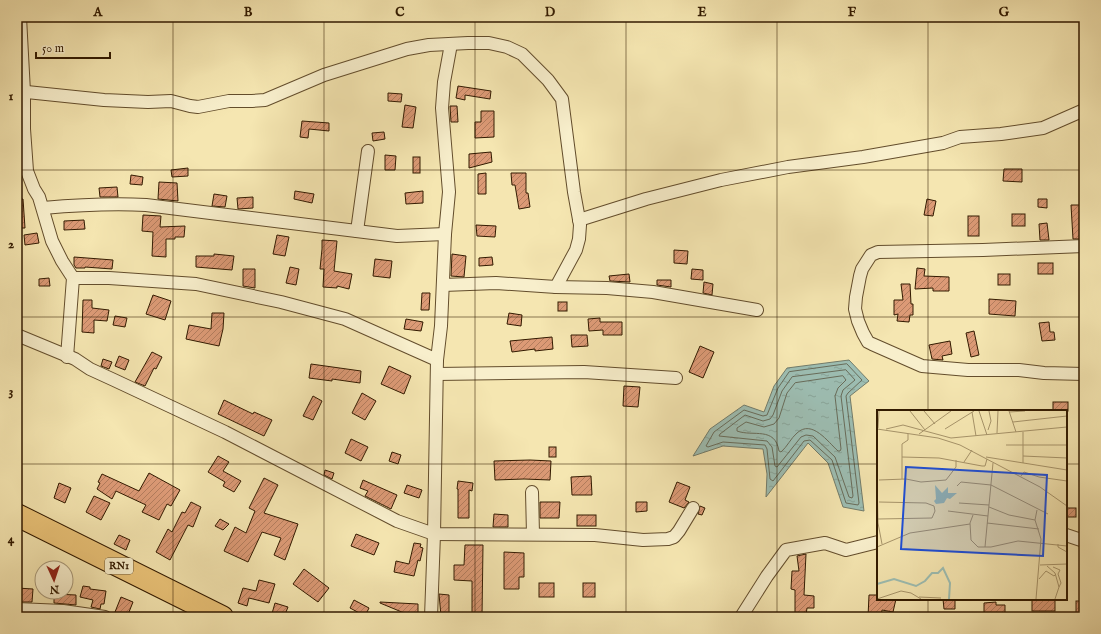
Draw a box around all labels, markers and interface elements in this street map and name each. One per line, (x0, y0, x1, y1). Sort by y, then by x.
text: A (93, 4, 104, 21)
text: B (244, 4, 253, 21)
text: C (395, 4, 405, 21)
text: D (545, 4, 556, 21)
text: E (697, 4, 707, 21)
text: F (848, 4, 857, 21)
text: G (999, 4, 1010, 21)
scale bar (36, 34, 110, 60)
text: 50 m (42, 41, 64, 56)
text: 1 (9, 88, 14, 105)
text: 2 (8, 236, 14, 253)
text: 3 (9, 383, 14, 400)
inset map (877, 410, 1067, 600)
text: 4 (8, 531, 15, 548)
road number: RN1 (105, 558, 133, 574)
north arrow (34, 560, 74, 600)
text: N (49, 582, 61, 596)

